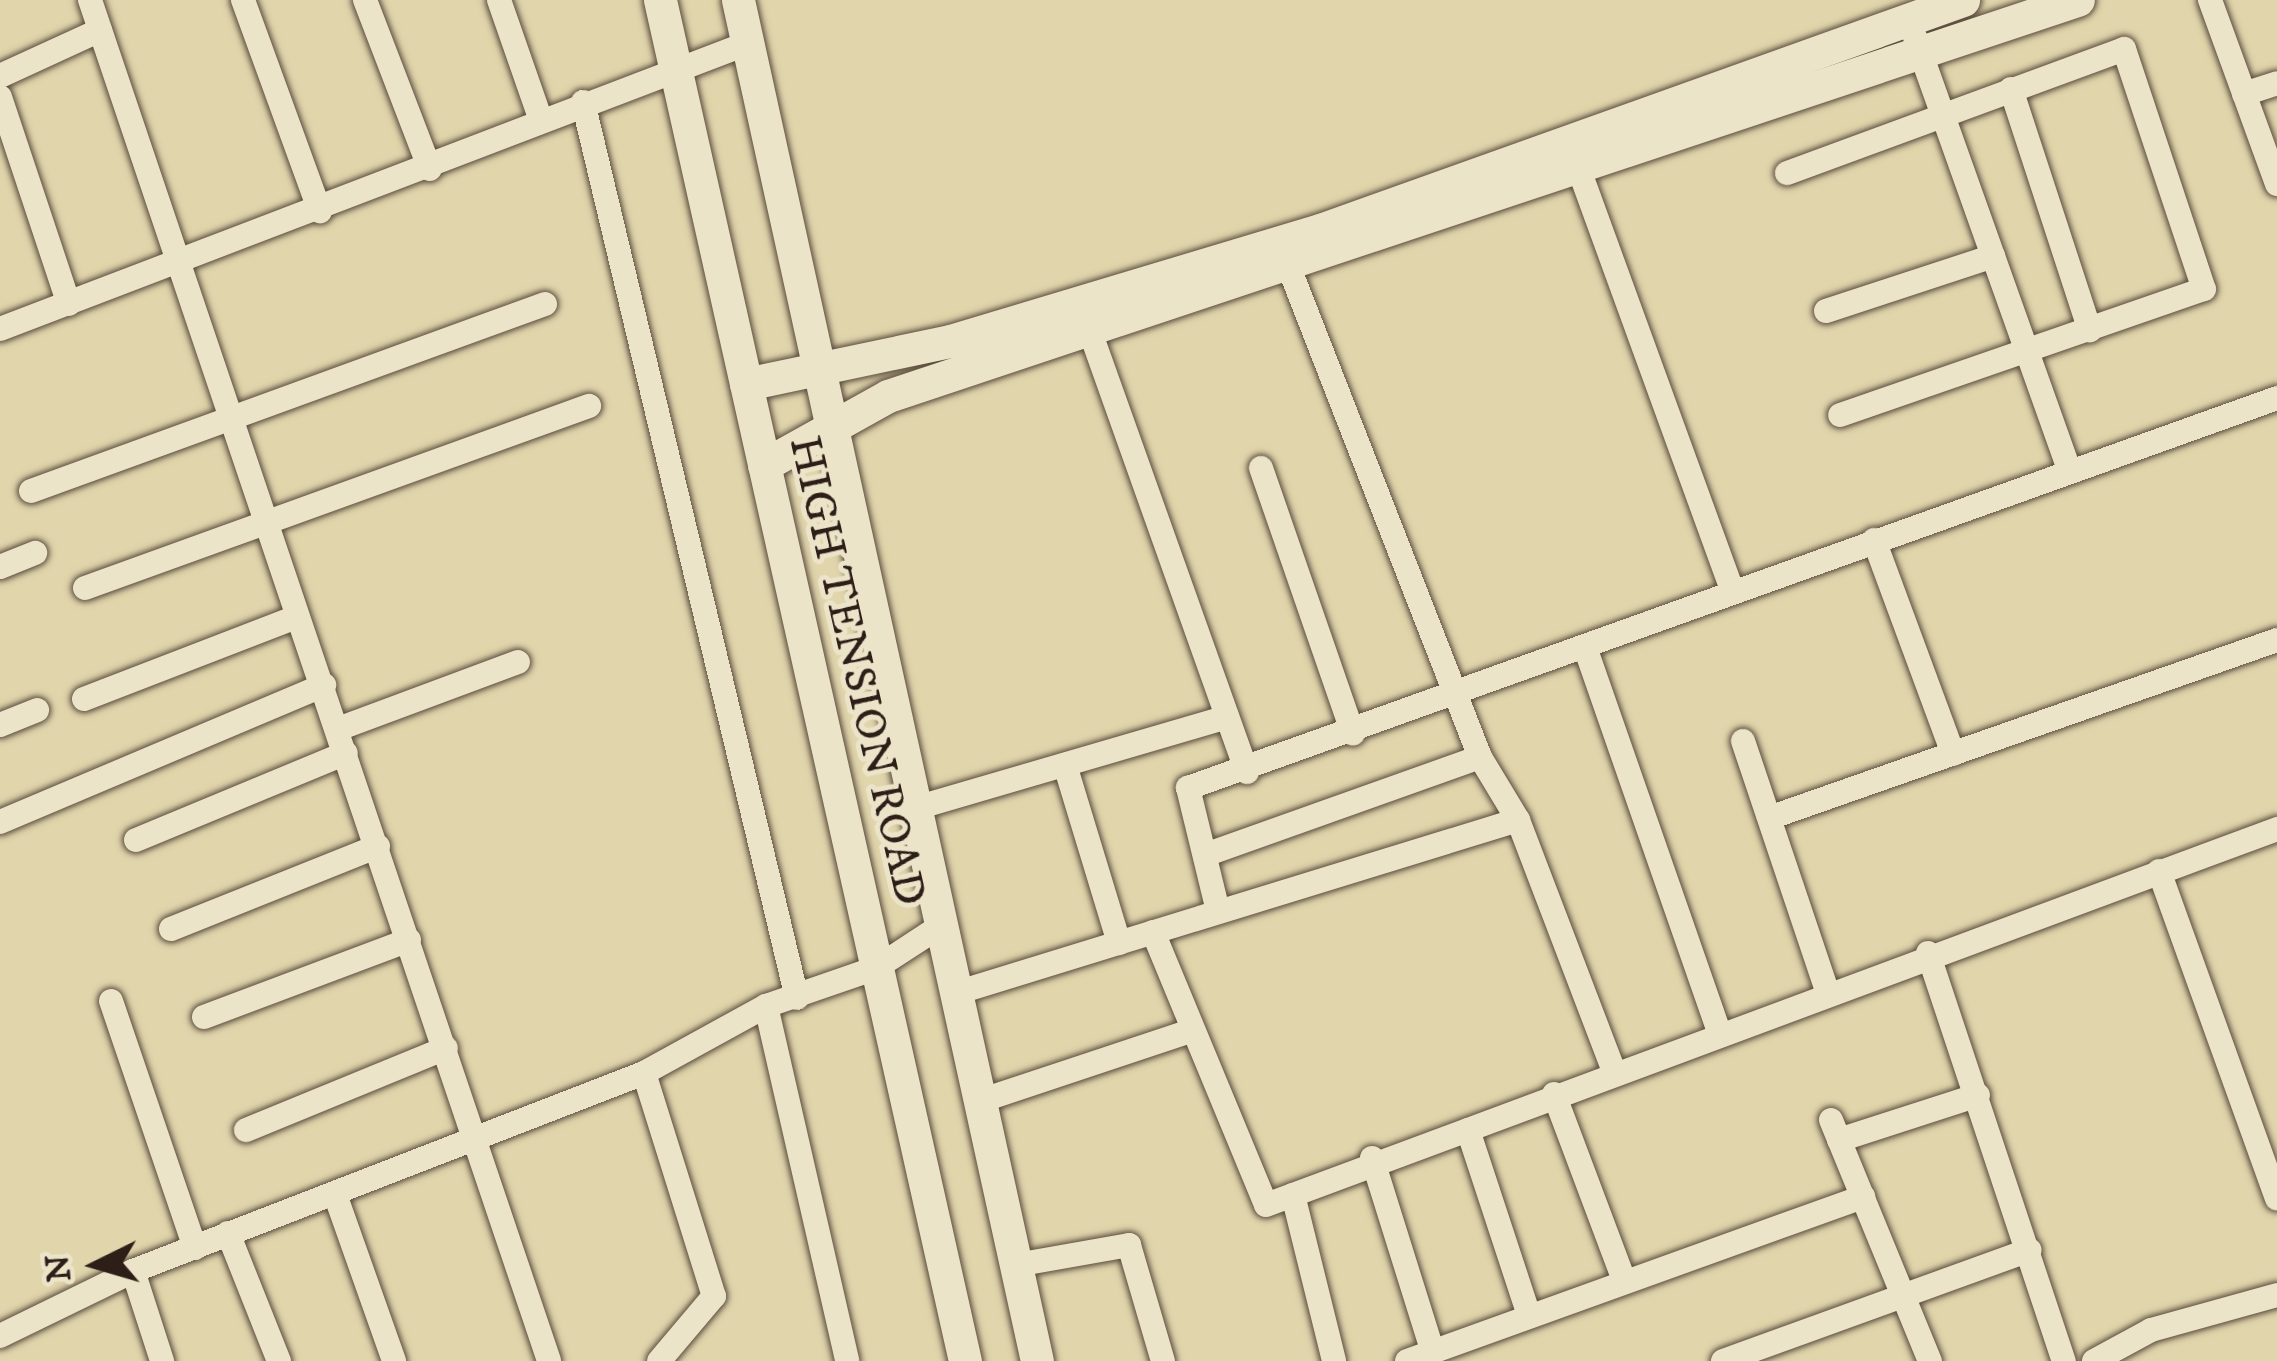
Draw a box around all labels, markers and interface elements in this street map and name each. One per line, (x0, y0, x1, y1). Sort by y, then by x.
street label: HIGH TENSION ROAD (776, 431, 936, 911)
north arrow (36, 1205, 156, 1325)
text: N (38, 1253, 81, 1283)

